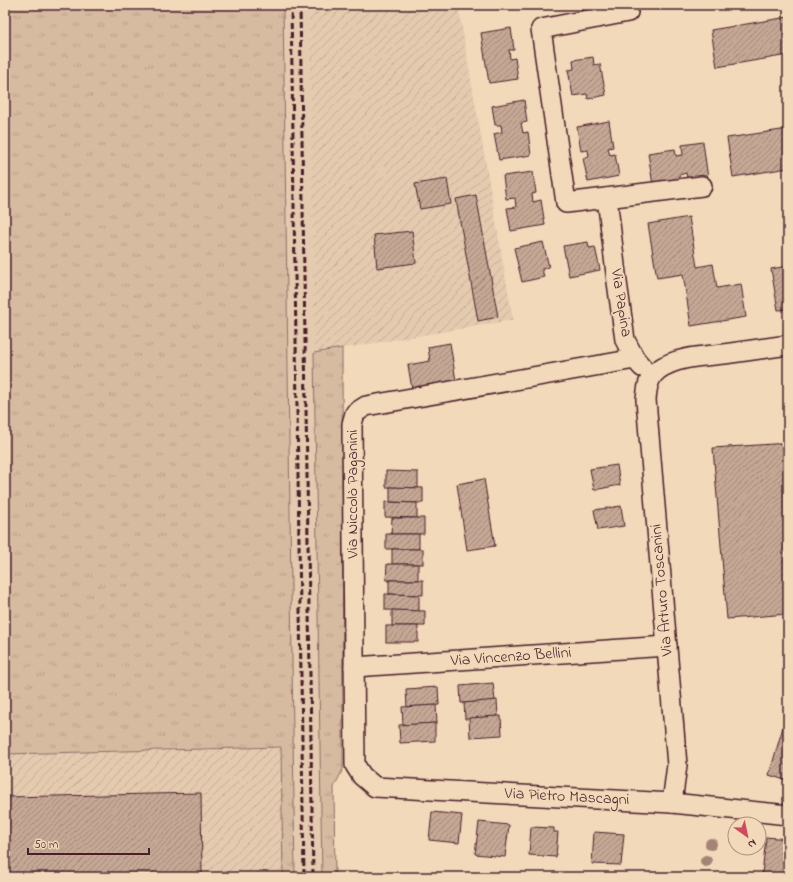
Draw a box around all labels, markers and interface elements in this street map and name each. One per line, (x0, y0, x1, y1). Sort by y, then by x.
street label: Via Papina (604, 266, 638, 339)
street label: Via Niccolò Paganini (341, 429, 365, 559)
street label: Via Arturo Toscanini (644, 523, 680, 658)
street label: Via Vincenzo Bellini (449, 641, 572, 673)
street label: Via Pietro Mascagni (503, 782, 630, 812)
north arrow (727, 816, 767, 856)
scale bar (28, 830, 149, 856)
text: N (744, 835, 759, 852)
text: 50 m (34, 836, 58, 854)

